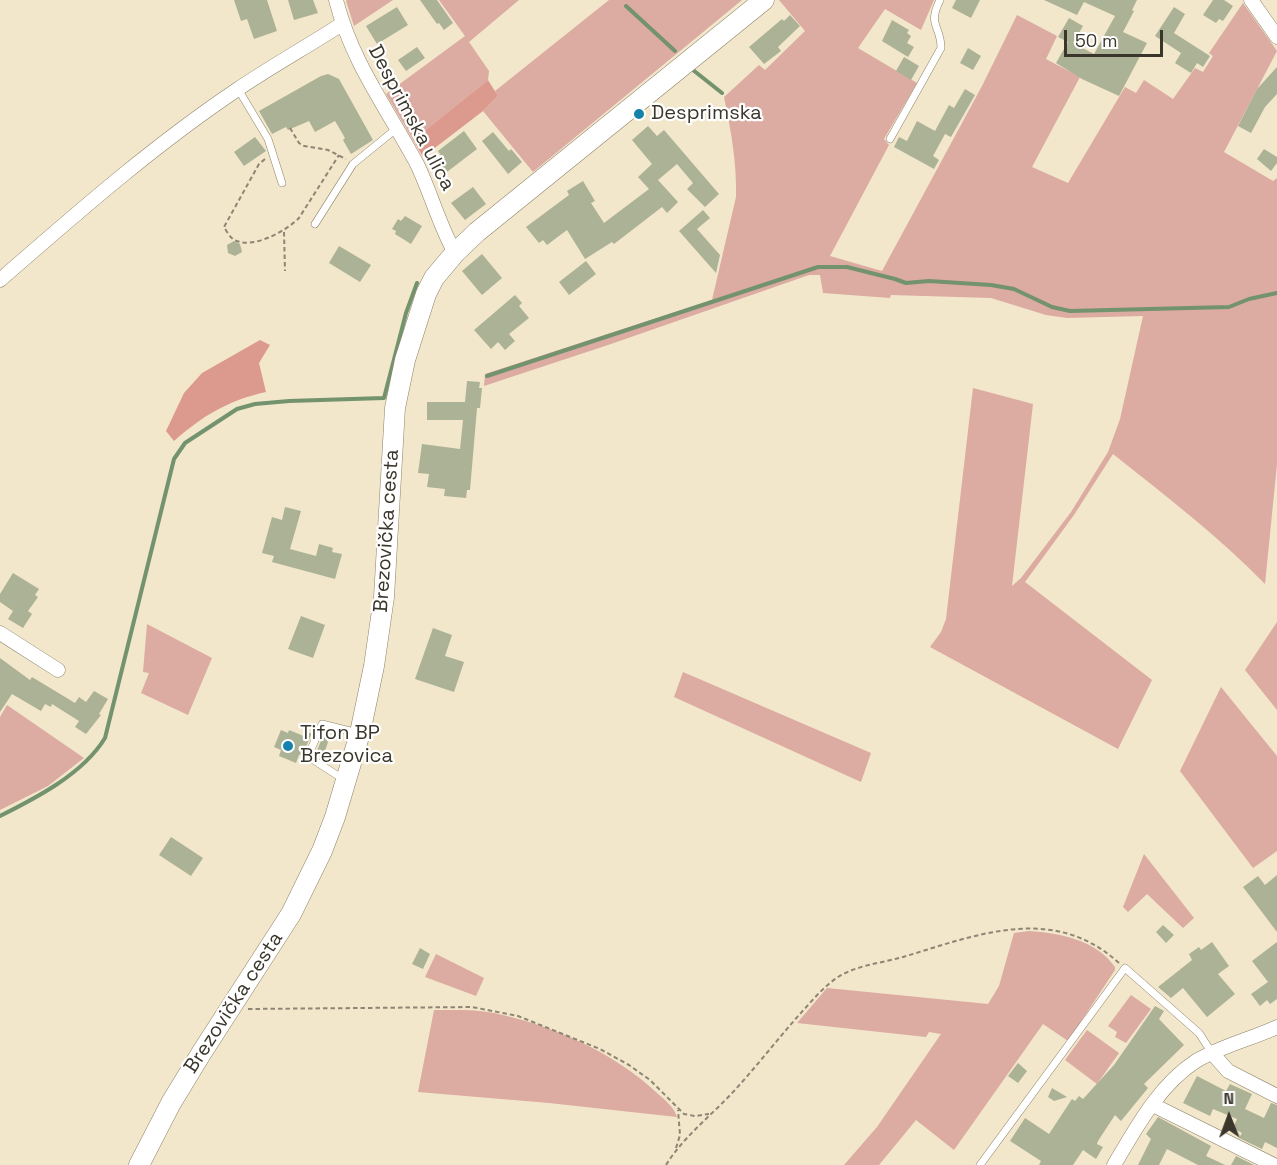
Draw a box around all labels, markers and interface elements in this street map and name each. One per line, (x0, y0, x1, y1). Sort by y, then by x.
scale bar (1067, 18, 1166, 56)
text: 50 m (1075, 29, 1117, 52)
street label: Desprimska ulica (363, 41, 459, 195)
place label: Desprimska (651, 102, 762, 126)
marker: Desprimska (632, 107, 646, 121)
street label: Brezovička cesta (369, 449, 405, 613)
place label: Tifon BP Brezovica (300, 722, 393, 769)
marker: Tifon BP Brezovica (281, 739, 295, 753)
street label: Brezovička cesta (179, 928, 289, 1078)
north arrow (1199, 1087, 1259, 1147)
text: N (1223, 1088, 1234, 1109)

